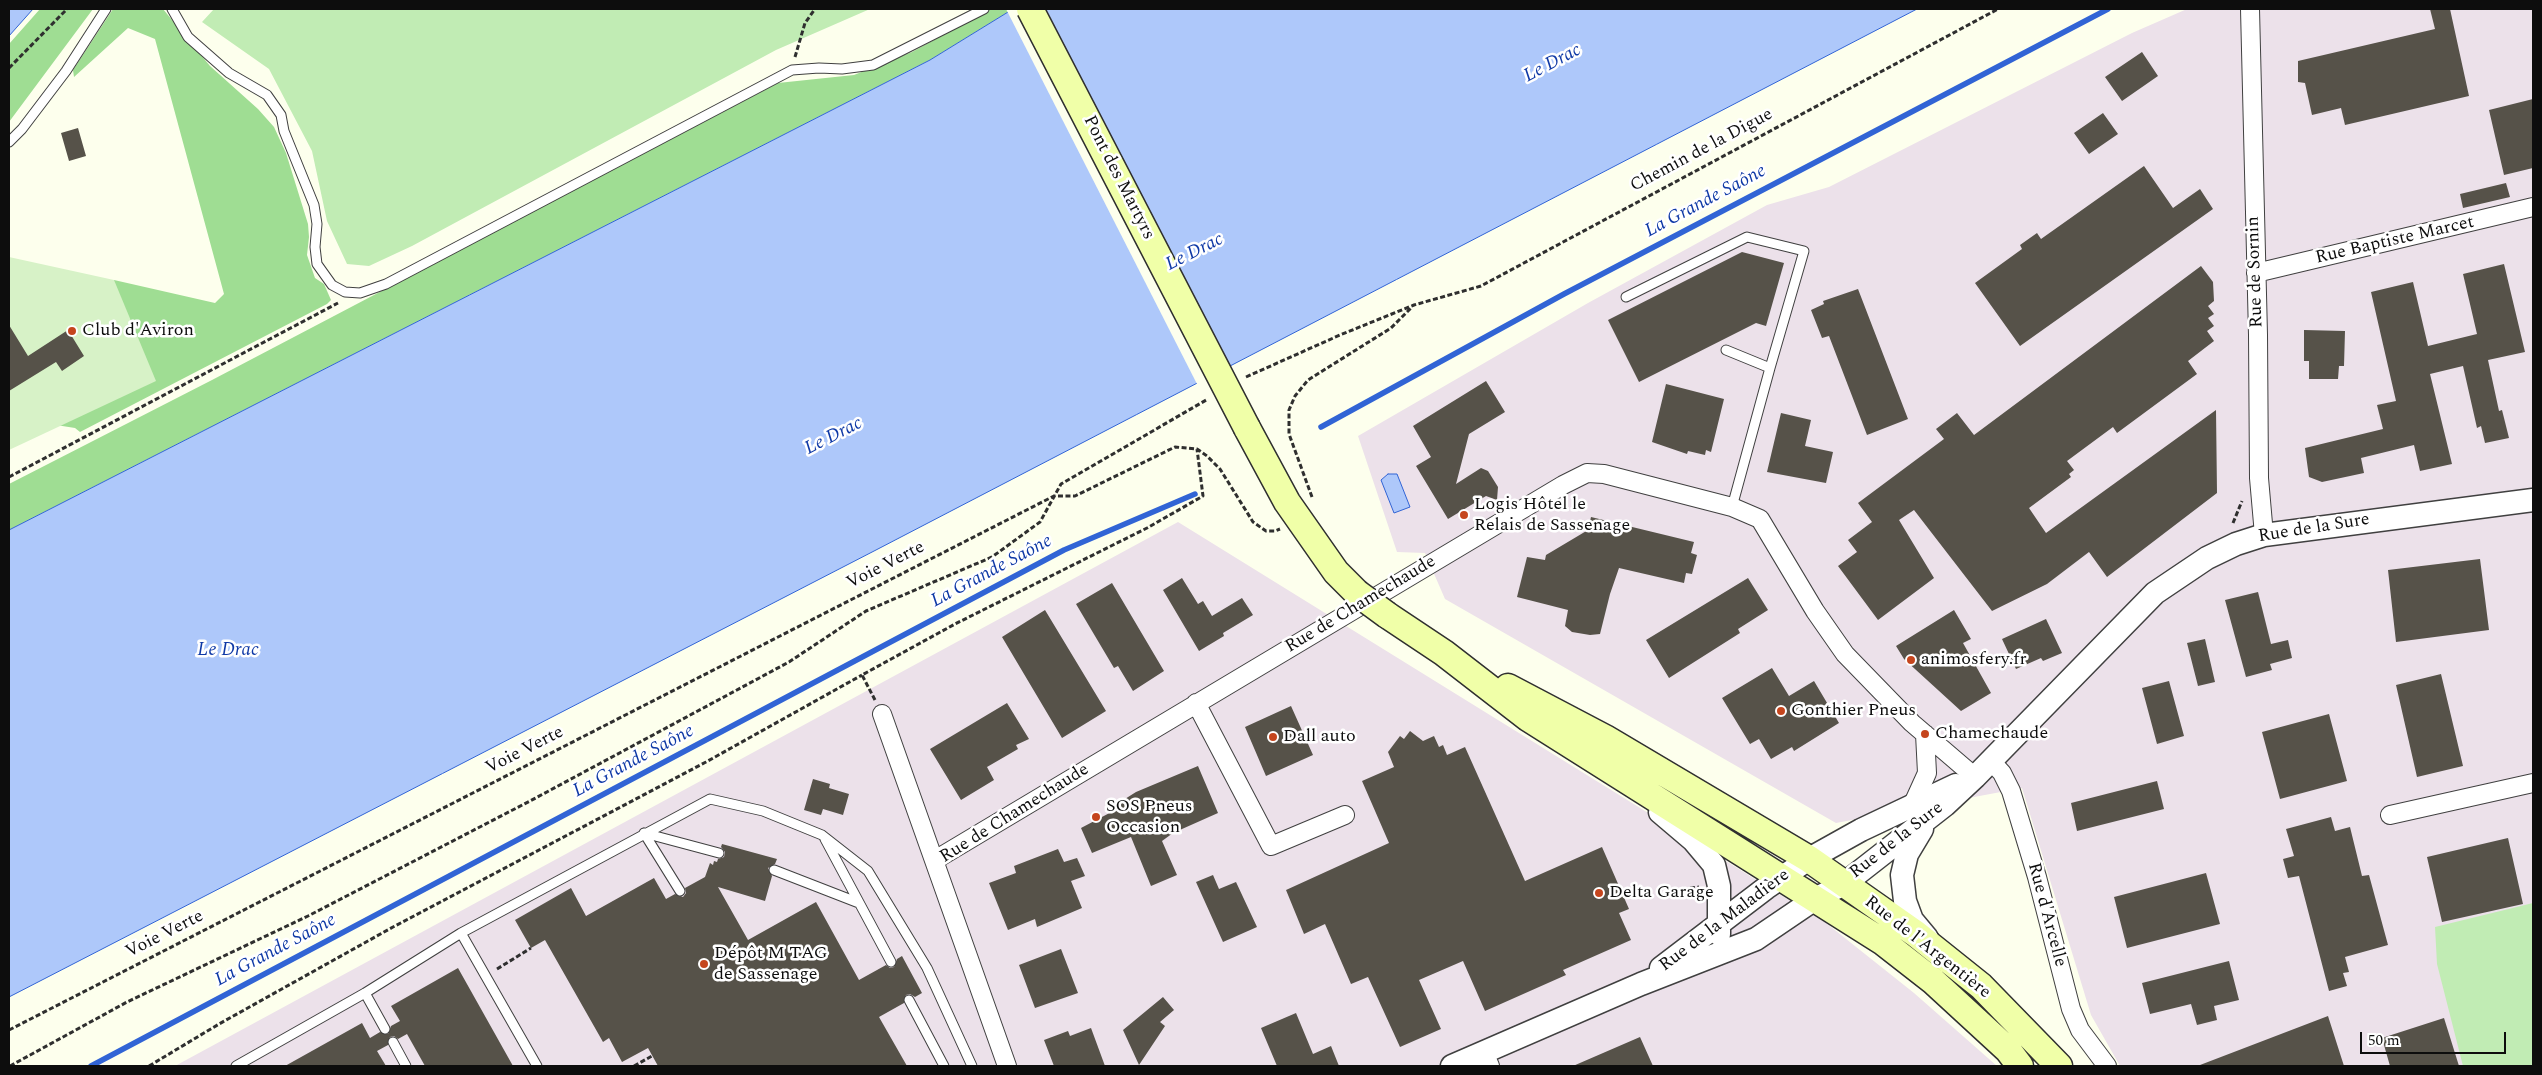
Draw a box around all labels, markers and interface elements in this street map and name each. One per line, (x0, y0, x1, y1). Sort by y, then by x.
water label: Le Drac (1520, 39, 1586, 89)
street label: Chemin de la Digue (1627, 104, 1777, 198)
street label: Pont des Martyrs (1077, 112, 1159, 244)
water label: La Grande Saône (1642, 161, 1770, 243)
street label: Rue Baptiste Marcet (2314, 212, 2476, 270)
street label: Rue de Sornin (2243, 216, 2269, 328)
water label: Le Drac (1162, 229, 1228, 277)
place label: Club d'Aviron (82, 320, 194, 342)
marker: Club d'Aviron (66, 325, 78, 337)
water label: Le Drac (801, 413, 867, 461)
place label: Logis Hôtel le Relais de Sassenage (1474, 494, 1630, 536)
marker: Logis Hôtel le Relais de Sassenage (1458, 509, 1470, 521)
street label: Rue de la Sure (2257, 510, 2371, 548)
water label: La Grande Saône (928, 531, 1056, 613)
street label: Voie Verte (844, 537, 928, 595)
street label: Rue de Chamechaude (1282, 552, 1440, 658)
water label: Le Drac (197, 640, 259, 662)
place label: animosfery.fr (1921, 649, 2027, 671)
marker: animosfery.fr (1905, 654, 1917, 666)
place label: Gonthier Pneus (1791, 700, 1916, 722)
marker: Gonthier Pneus (1775, 705, 1787, 717)
water label: La Grande Saône (570, 721, 698, 803)
street label: Voie Verte (483, 722, 567, 780)
place label: Chamechaude (1935, 723, 2048, 745)
place label: Dall auto (1283, 726, 1356, 748)
marker: Chamechaude (1919, 728, 1931, 740)
marker: Dall auto (1267, 731, 1279, 743)
street label: Rue de Chamechaude (937, 759, 1093, 869)
place label: SOS Pneus Occasion (1106, 796, 1193, 839)
street label: Rue de la Sure (1846, 798, 1948, 884)
marker: SOS Pneus Occasion (1090, 811, 1102, 823)
street label: Rue d'Arcelle (2022, 861, 2070, 969)
street label: Rue de la Maladière (1656, 865, 1794, 977)
place label: Delta Garage (1609, 882, 1714, 904)
marker: Delta Garage (1593, 887, 1605, 899)
street label: Rue de l'Argentière (1860, 892, 1994, 1004)
street label: Voie Verte (123, 906, 207, 964)
water label: La Grande Saône (212, 910, 340, 992)
place label: Dépôt M TAG de Sassenage (714, 943, 828, 986)
marker: Dépôt M TAG de Sassenage (698, 958, 710, 970)
scale bar (2362, 1022, 2508, 1054)
text: 50 m (2368, 1029, 2400, 1052)

